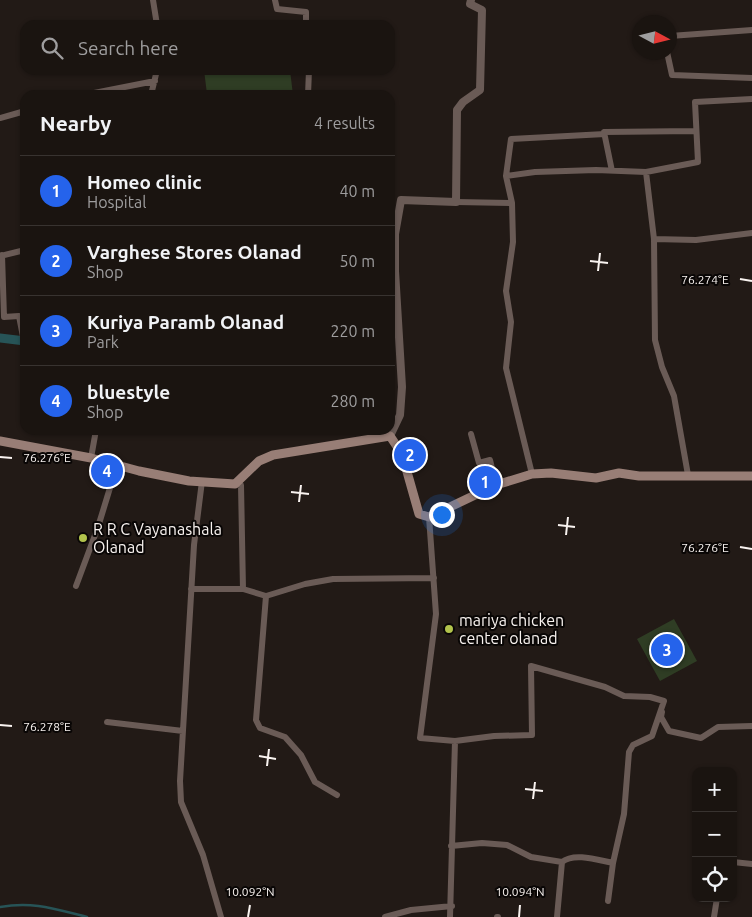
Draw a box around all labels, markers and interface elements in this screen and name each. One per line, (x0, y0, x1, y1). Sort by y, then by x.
north arrow (632, 15, 677, 60)
search box (20, 20, 395, 75)
icon: search (38, 34, 66, 62)
text: Search here (78, 37, 178, 59)
text: Nearby (40, 111, 111, 135)
text: 4 results (314, 114, 375, 132)
text: Homeo clinic (87, 171, 202, 193)
text: 1 (51, 182, 61, 200)
text: 40 m (339, 182, 375, 200)
text: Hospital (87, 193, 146, 211)
text: Varghese Stores Olanad (87, 241, 302, 263)
text: 2 (51, 252, 61, 270)
text: 50 m (339, 252, 375, 270)
text: Shop (87, 263, 123, 281)
text: 76.274°E (681, 273, 729, 286)
text: Kuriya Paramb Olanad (87, 311, 284, 333)
text: 3 (51, 322, 61, 340)
text: 220 m (330, 322, 375, 340)
text: Park (87, 333, 119, 351)
text: bluestyle (87, 381, 170, 403)
text: 4 (51, 392, 61, 410)
text: 280 m (330, 392, 375, 410)
text: Shop (87, 403, 123, 421)
pin: 2 (394, 436, 426, 474)
text: 76.276°E (23, 451, 71, 464)
pin: 4 (91, 452, 123, 490)
pin: 1 (469, 463, 501, 501)
your location (429, 502, 455, 528)
place label: R R C Vayanashala Olanad (93, 520, 222, 556)
marker: R R C Vayanashala Olanad (77, 532, 89, 544)
text: 76.276°E (681, 541, 729, 554)
place label: mariya chicken center olanad (459, 611, 564, 647)
marker: mariya chicken center olanad (443, 623, 455, 635)
pin: 3 (651, 631, 683, 669)
text: 76.278°E (23, 720, 71, 733)
map controls (692, 767, 737, 902)
button: + (692, 767, 737, 812)
button: − (692, 812, 737, 857)
button: locate (692, 857, 737, 902)
text: 10.092°N (225, 885, 275, 898)
text: 10.094°N (495, 885, 545, 898)

